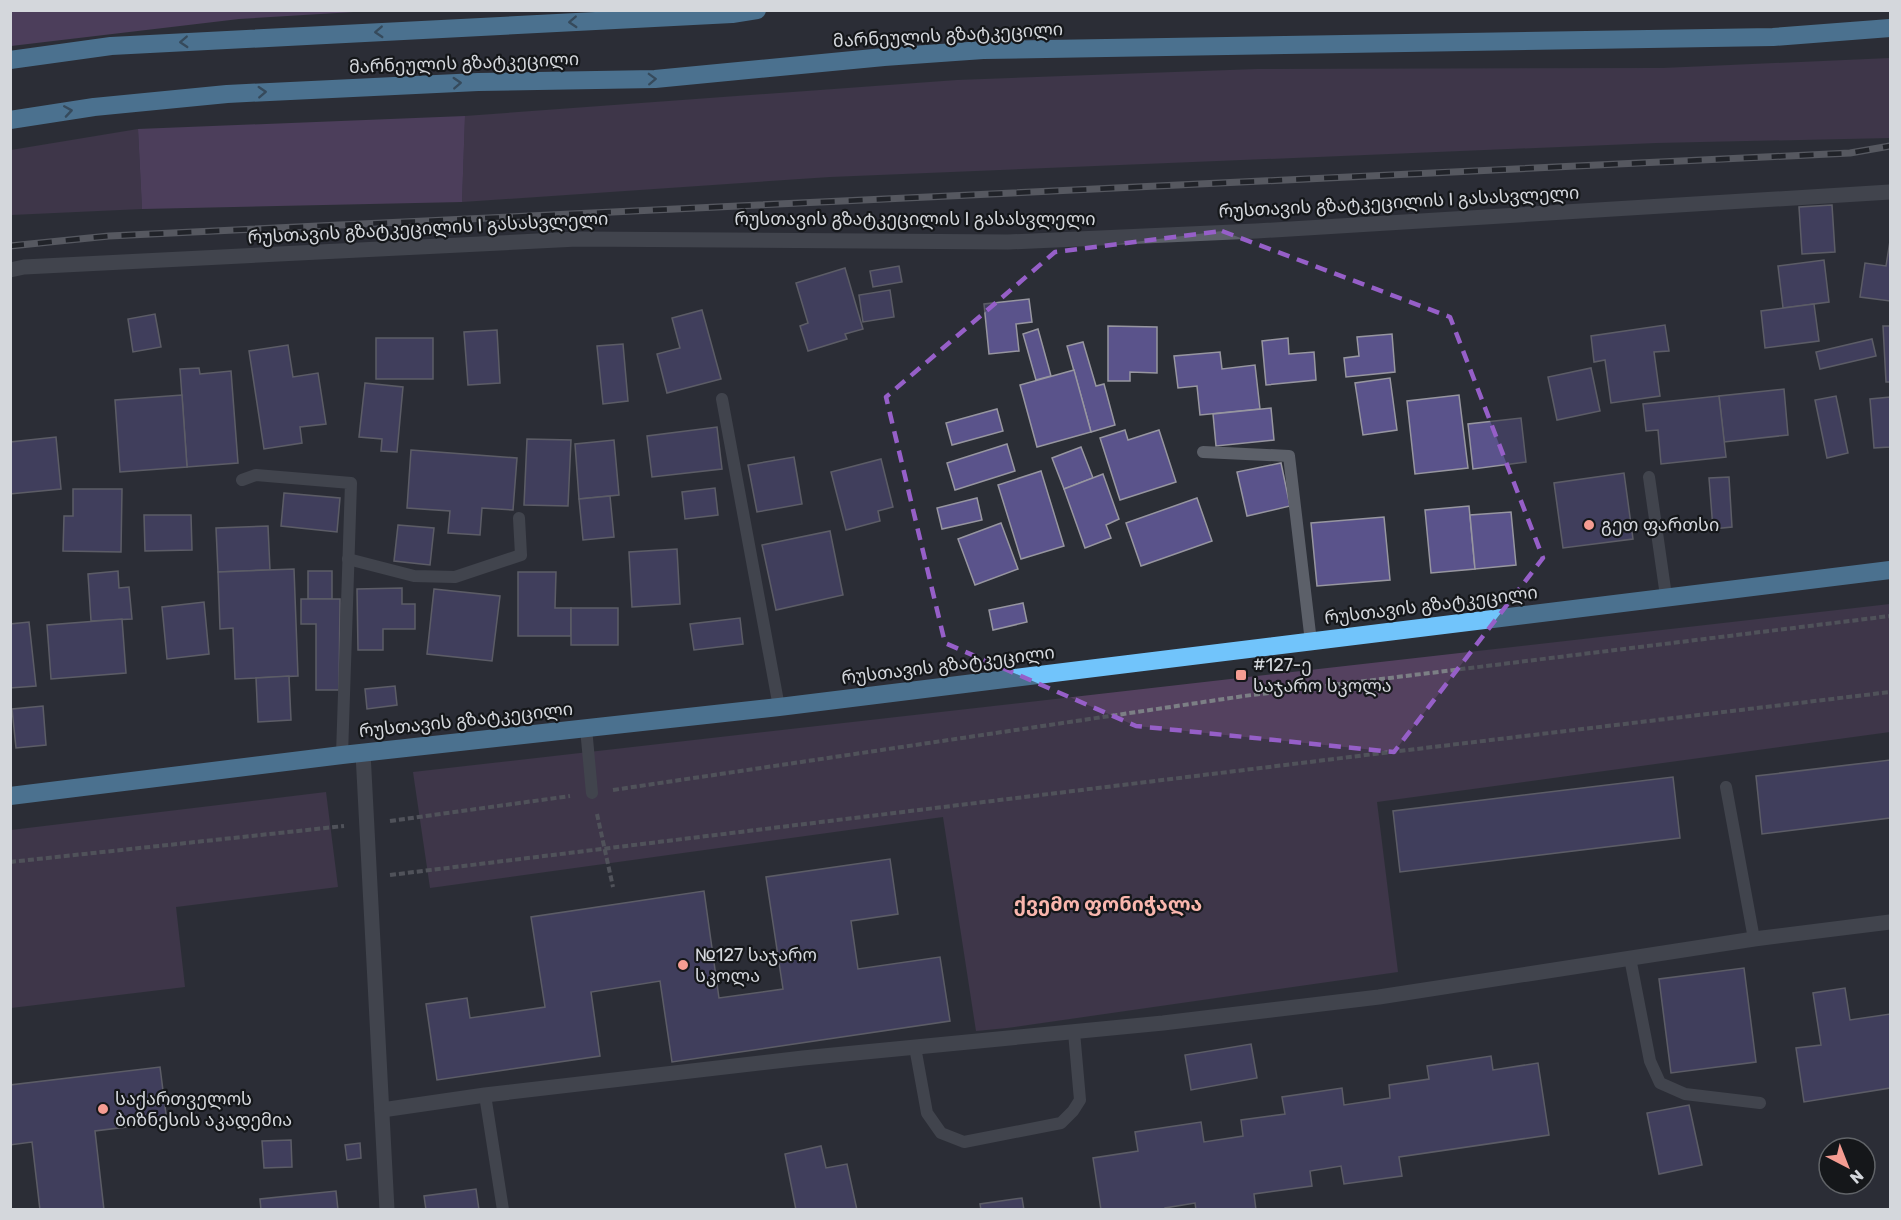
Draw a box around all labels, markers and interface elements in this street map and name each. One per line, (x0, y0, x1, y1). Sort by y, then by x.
one-way arrow (569, 15, 578, 28)
street label: მარნეულის გზატკეცილი (832, 18, 1064, 52)
one-way arrow (374, 25, 383, 38)
one-way arrow (179, 36, 188, 49)
street label: მარნეულის გზატკეცილი (349, 48, 579, 78)
one-way arrow (647, 72, 656, 85)
one-way arrow (453, 76, 462, 89)
one-way arrow (258, 86, 267, 99)
one-way arrow (64, 106, 73, 118)
street label: რუსთავის გზატკეცილის I გასასვლელი (1218, 182, 1580, 222)
street label: რუსთავის გზატკეცილის I გასასვლელი (247, 208, 609, 248)
street label: რუსთავის გზატკეცილის I გასასვლელი (734, 208, 1096, 230)
place label: გეთ ფართსი (1601, 514, 1719, 536)
marker: გეთ ფართსი (1582, 518, 1596, 532)
street label: რუსთავის გზატკეცილი (1323, 581, 1539, 629)
street label: რუსთავის გზატკეცილი (840, 641, 1056, 689)
place label: #127-ე საჯარო სკოლა (1253, 654, 1392, 697)
marker: #127-ე საჯარო სკოლა (1234, 668, 1248, 682)
street label: რუსთავის გზატკეცილი (358, 698, 574, 742)
district label: ქვემო ფონიჭალა (1014, 892, 1202, 916)
place label: №127 საჯარო სკოლა (695, 944, 817, 987)
marker: №127 საჯარო სკოლა (676, 958, 690, 972)
place label: საქართველოს ბიზნესის აკადემია (115, 1088, 292, 1131)
marker: საქართველოს ბიზნესის აკადემია (96, 1102, 110, 1116)
north arrow (1817, 1136, 1877, 1196)
text: N (1846, 1166, 1867, 1188)

